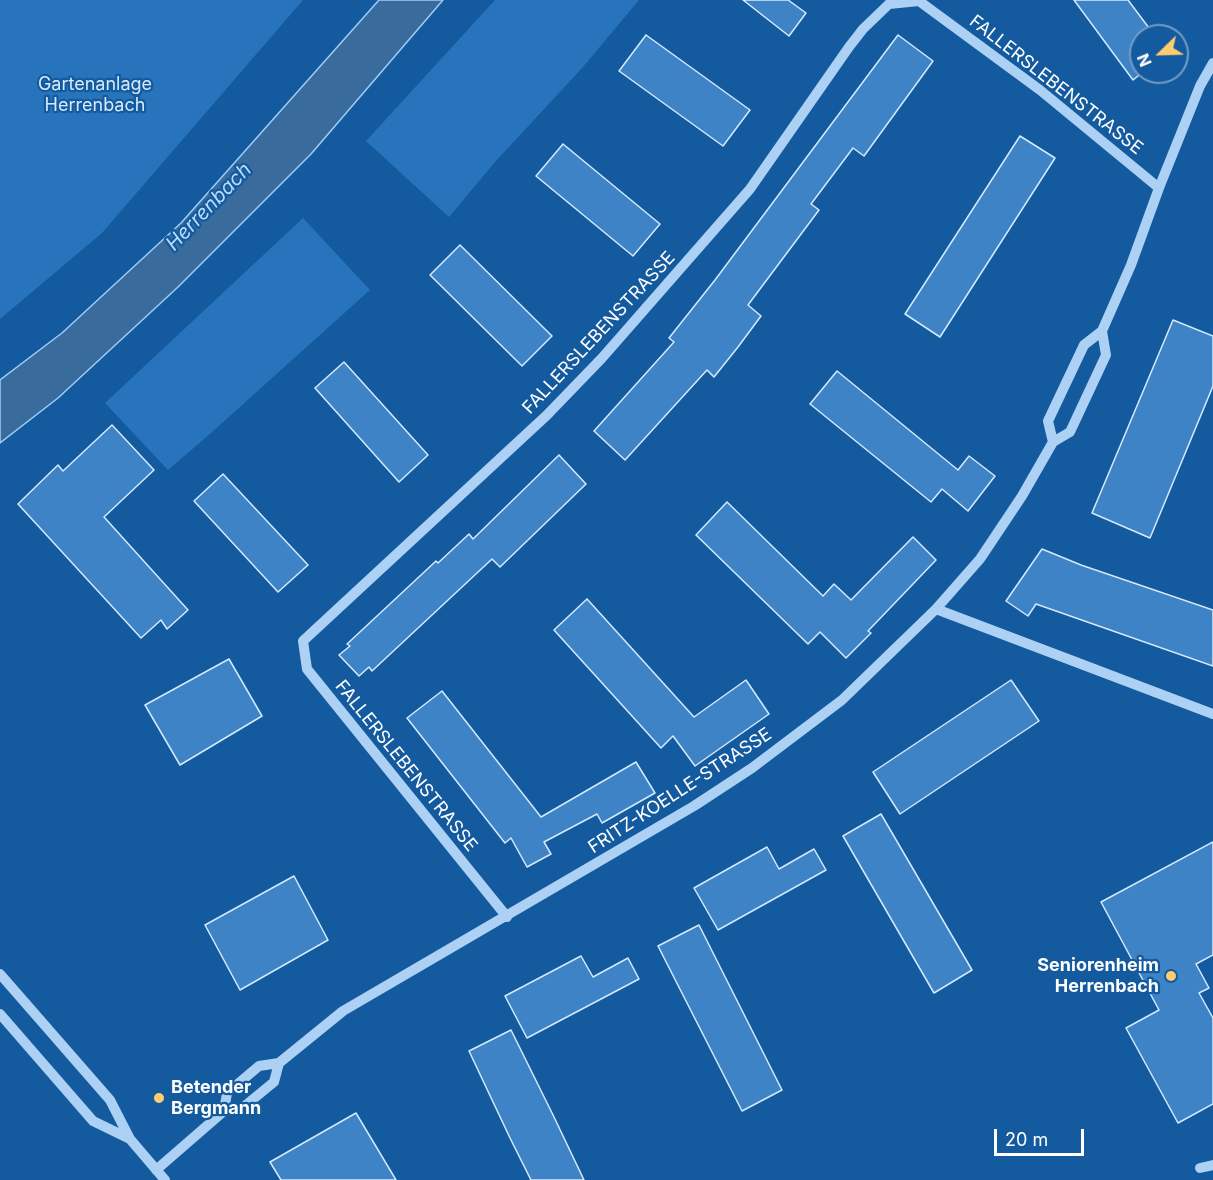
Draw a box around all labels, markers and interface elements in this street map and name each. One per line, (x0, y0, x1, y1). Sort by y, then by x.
street label: FALLERSLEBENSTRASSE (965, 11, 1147, 159)
north arrow (1129, 24, 1189, 84)
park label: Gartenanlage Herrenbach (38, 74, 152, 116)
water label: Herrenbach (161, 158, 257, 256)
street label: FALLERSLEBENSTRASSE (518, 247, 680, 419)
street label: FALLERSLEBENSTRASSE (330, 676, 482, 856)
street label: FRITZ-KOELLE-STRASSE (584, 724, 776, 858)
place label: Seniorenheim Herrenbach (1037, 955, 1159, 998)
marker: Seniorenheim Herrenbach (1164, 969, 1178, 983)
place label: Betender Bergmann (171, 1077, 261, 1120)
marker: Betender Bergmann (152, 1091, 166, 1105)
scale bar (997, 1117, 1087, 1155)
text: 20 m (1005, 1129, 1048, 1150)

